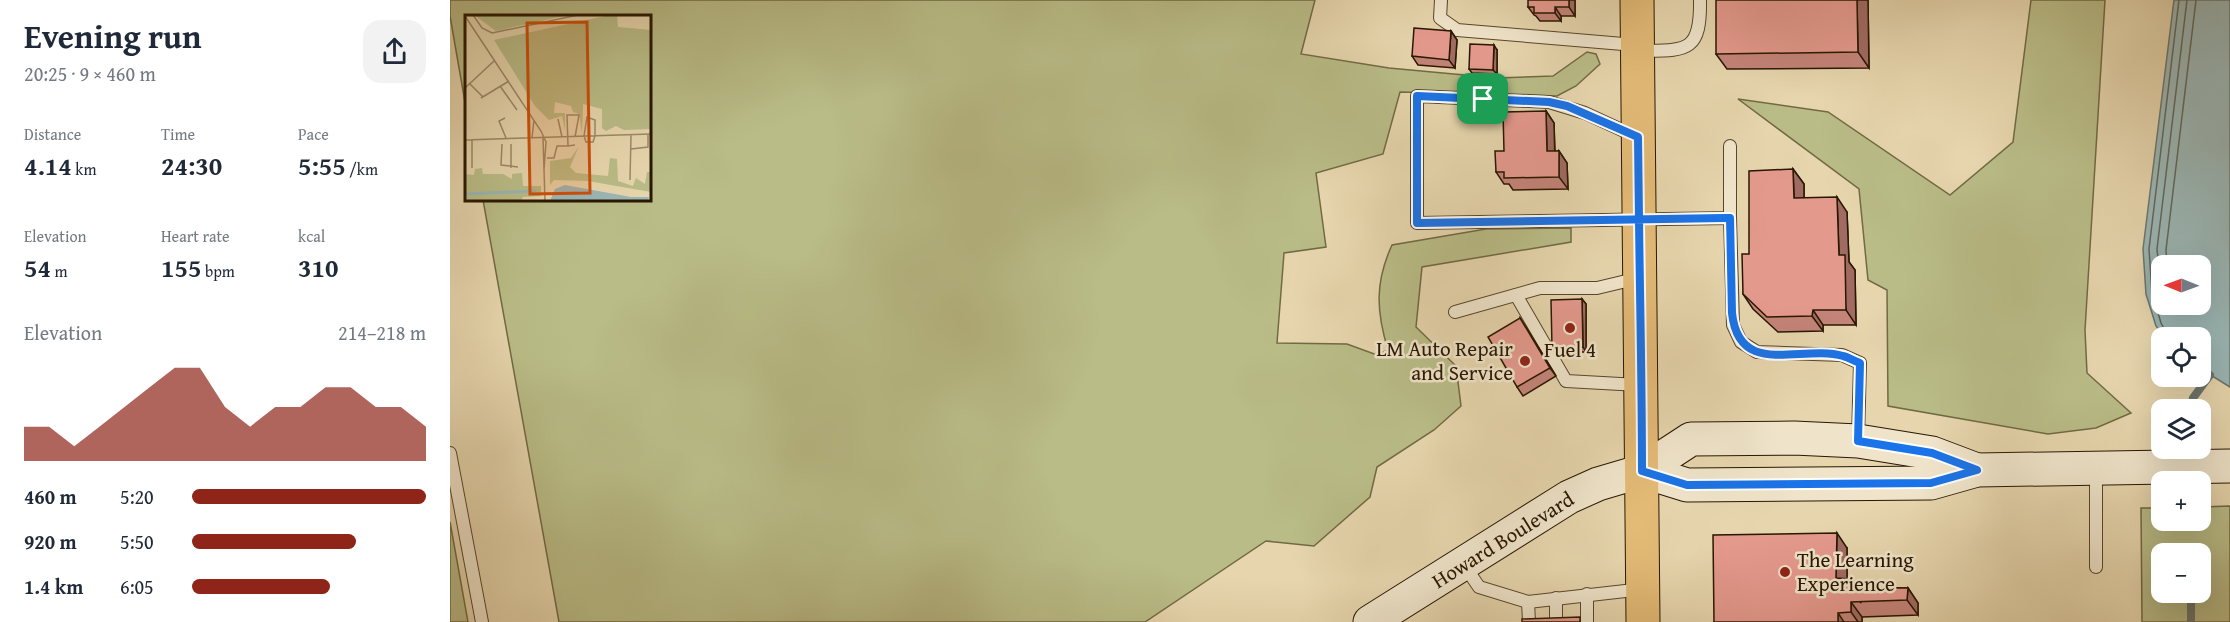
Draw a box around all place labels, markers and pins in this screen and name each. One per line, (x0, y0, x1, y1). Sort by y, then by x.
pin (1457, 73, 1508, 124)
marker: Fuel 4 (1563, 321, 1577, 335)
place label: LM Auto Repair and Service (1376, 333, 1513, 388)
place label: Fuel 4 (1544, 334, 1596, 365)
marker: LM Auto Repair and Service (1518, 354, 1532, 368)
place label: The Learning Experience (1797, 544, 1914, 599)
marker: The Learning Experience (1778, 565, 1792, 579)

